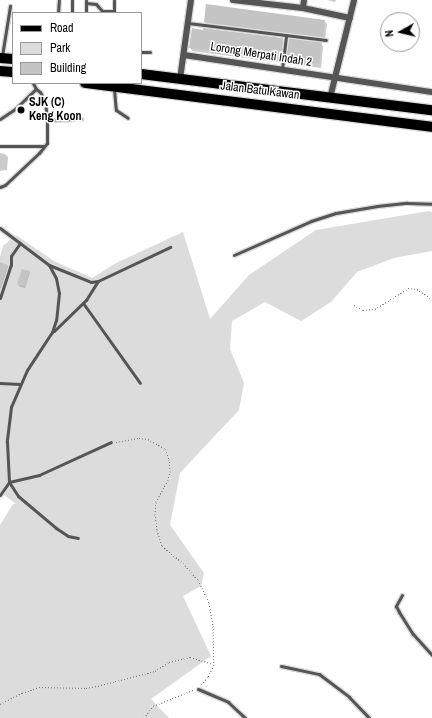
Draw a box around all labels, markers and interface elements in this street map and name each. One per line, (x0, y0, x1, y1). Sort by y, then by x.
legend (12, 12, 142, 84)
north arrow (380, 12, 420, 52)
text: Road (50, 20, 74, 36)
text: N (382, 29, 396, 38)
text: Park (50, 40, 70, 56)
street label: Lorong Merpati Indah 2 (209, 40, 313, 70)
text: Building (50, 60, 86, 76)
street label: Jalan Batu Kawan (220, 79, 300, 103)
place label: SJK (C) Keng Koon (29, 96, 81, 124)
marker: SJK (C) Keng Koon (16, 105, 26, 115)

